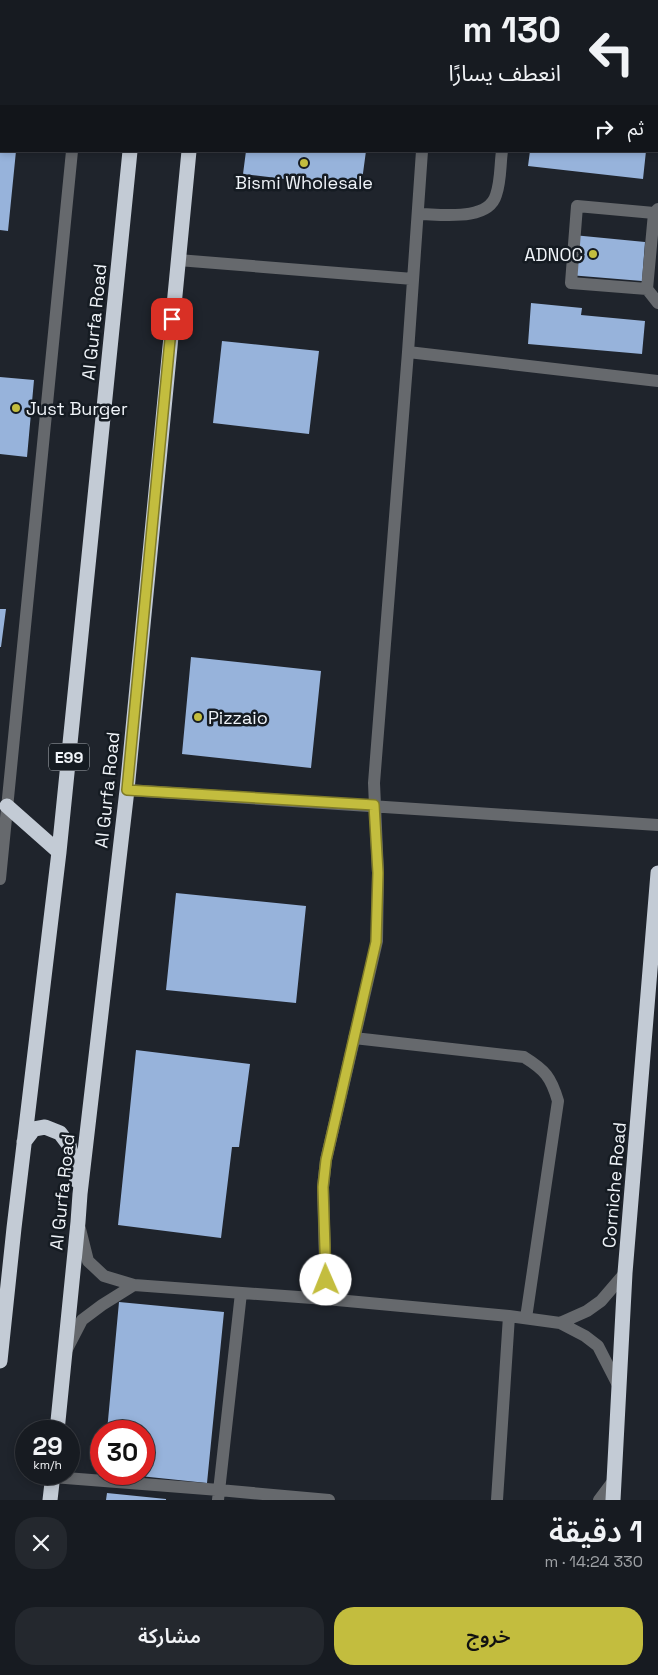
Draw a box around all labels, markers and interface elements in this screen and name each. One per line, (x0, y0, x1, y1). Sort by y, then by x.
text: 130 m (462, 8, 561, 52)
icon: left (579, 20, 644, 85)
text: انعطف يسارًا (449, 59, 561, 87)
icon: right (590, 115, 618, 143)
text: ثم (628, 116, 644, 141)
marker: Bismi Wholesale (298, 157, 310, 169)
place label: Bismi Wholesale (235, 171, 373, 194)
place label: ADNOC (524, 243, 583, 266)
marker: ADNOC (587, 248, 599, 260)
street label: Al Gurfa Road (76, 263, 112, 381)
pin (151, 298, 193, 340)
icon: arrive (158, 305, 186, 333)
place label: Just Burger (26, 397, 128, 420)
marker: Just Burger (10, 402, 22, 414)
place label: Pizzaio (208, 706, 268, 729)
marker: Pizzaio (192, 711, 204, 723)
street label: Al Gurfa Road (89, 731, 125, 849)
road number: E99 (49, 744, 89, 770)
street label: Corniche Road (597, 1121, 631, 1249)
street label: Al Gurfa Road (44, 1133, 80, 1251)
position arrow (299, 1253, 351, 1305)
speed limit sign: 30 (90, 1420, 155, 1485)
text: 29 (32, 1430, 63, 1462)
text: km/h (33, 1457, 62, 1473)
text: 1 دقيقة (549, 1512, 643, 1551)
button: close (15, 1517, 67, 1569)
text: 330 m · 14:24 (544, 1551, 643, 1572)
button: مشاركة (15, 1607, 324, 1665)
button: خروج (334, 1607, 643, 1665)

